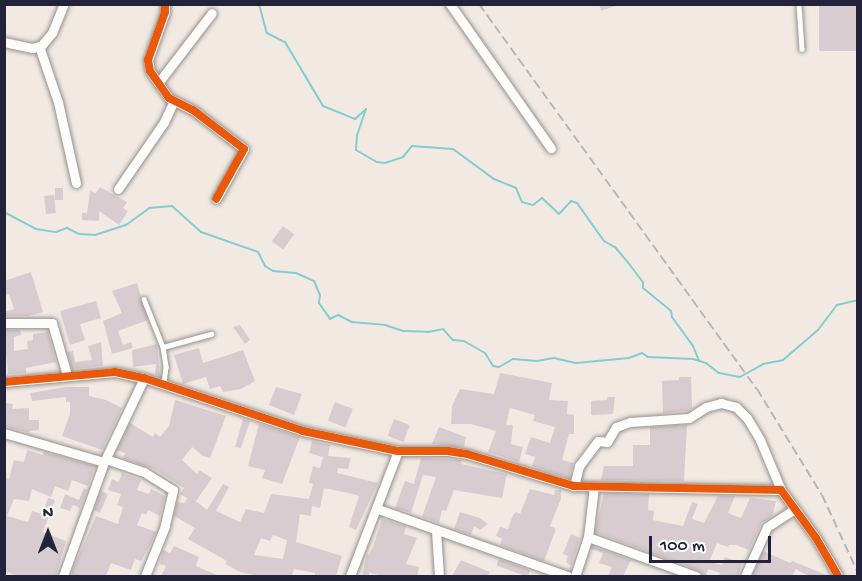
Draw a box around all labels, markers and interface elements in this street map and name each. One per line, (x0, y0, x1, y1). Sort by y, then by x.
north arrow (18, 503, 78, 563)
text: N (43, 505, 53, 524)
scale bar (652, 524, 774, 562)
text: 100 m (660, 536, 705, 557)

